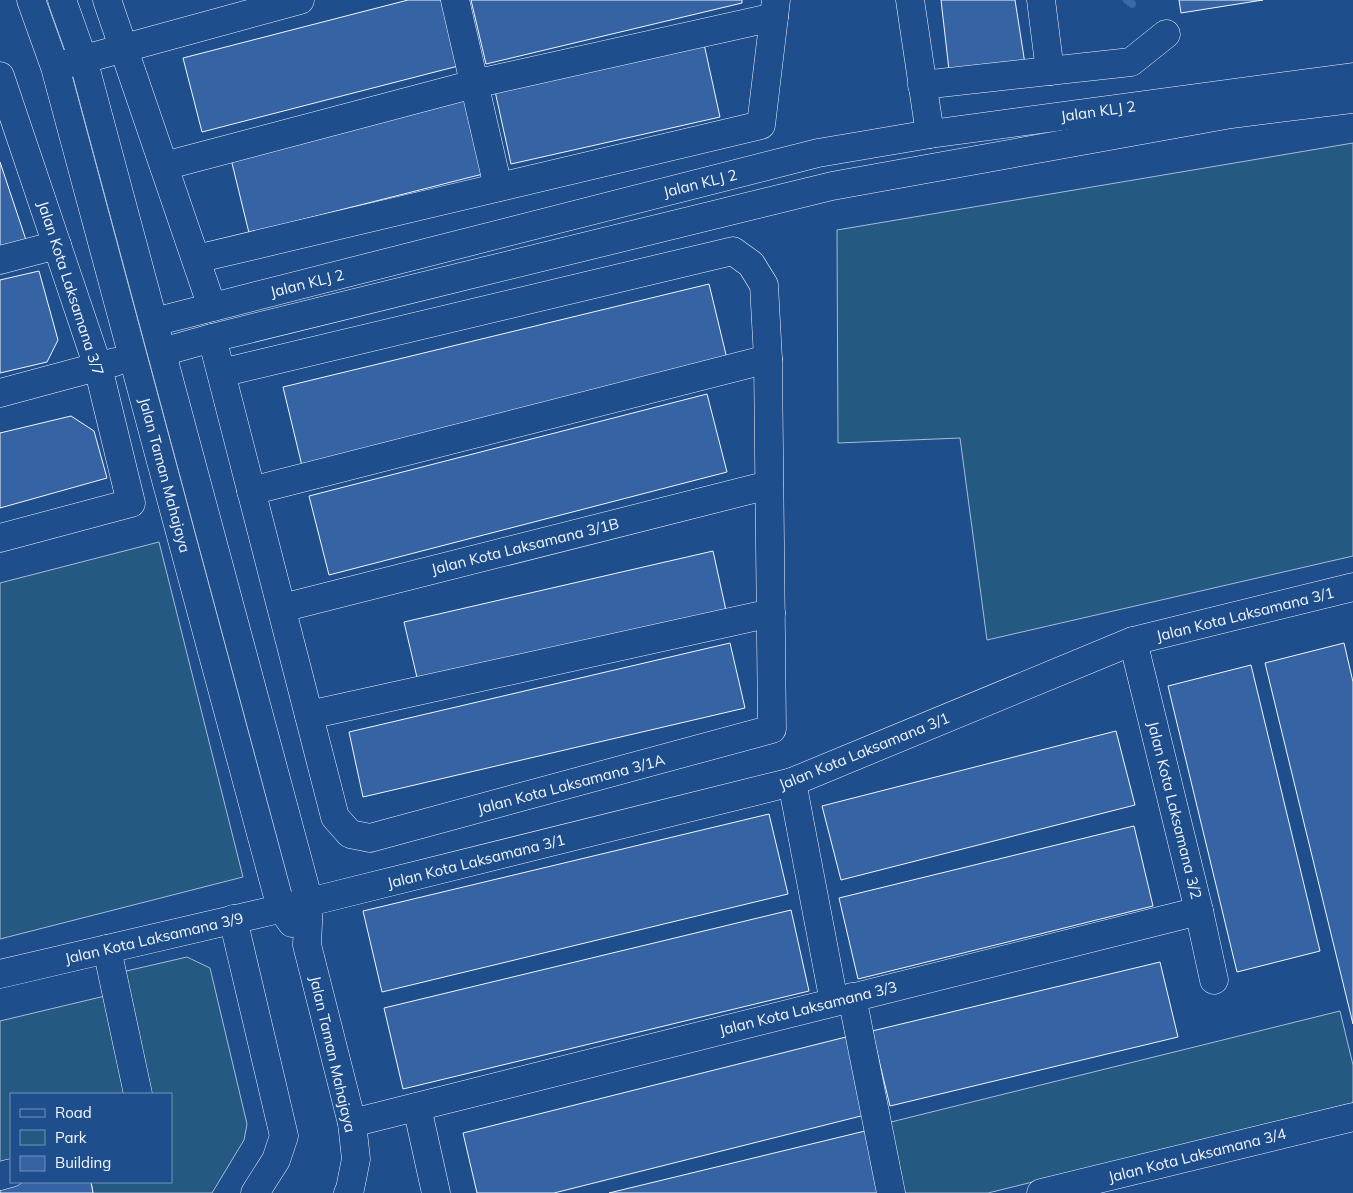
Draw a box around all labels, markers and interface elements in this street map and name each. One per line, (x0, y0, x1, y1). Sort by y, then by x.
street label: Jalan KLJ 2 (1059, 96, 1137, 126)
street label: Jalan KLJ 2 (661, 165, 739, 201)
street label: Jalan Kota Laksamana 3/7 (34, 198, 108, 378)
street label: Jalan KLJ 2 (268, 265, 346, 301)
street label: Jalan Taman Mahajaya (135, 395, 195, 555)
street label: Jalan Kota Laksamana 3/1B (429, 513, 621, 579)
street label: Jalan Kota Laksamana 3/1 (1154, 583, 1336, 645)
street label: Jalan Kota Laksamana 3/1 (776, 708, 952, 794)
street label: Jalan Kota Laksamana 3/2 (1144, 719, 1206, 901)
street label: Jalan Kota Laksamana 3/1A (475, 750, 667, 818)
street label: Jalan Kota Laksamana 3/1 (385, 830, 567, 892)
street label: Jalan Kota Laksamana 3/9 (63, 908, 245, 968)
street label: Jalan Taman Mahajaya (306, 974, 360, 1134)
street label: Jalan Kota Laksamana 3/3 (717, 977, 899, 1039)
legend (10, 1093, 172, 1183)
text: Road (55, 1103, 92, 1122)
street label: Jalan Kota Laksamana 3/4 (1106, 1124, 1288, 1186)
text: Park (55, 1128, 87, 1147)
text: Building (55, 1153, 111, 1172)

